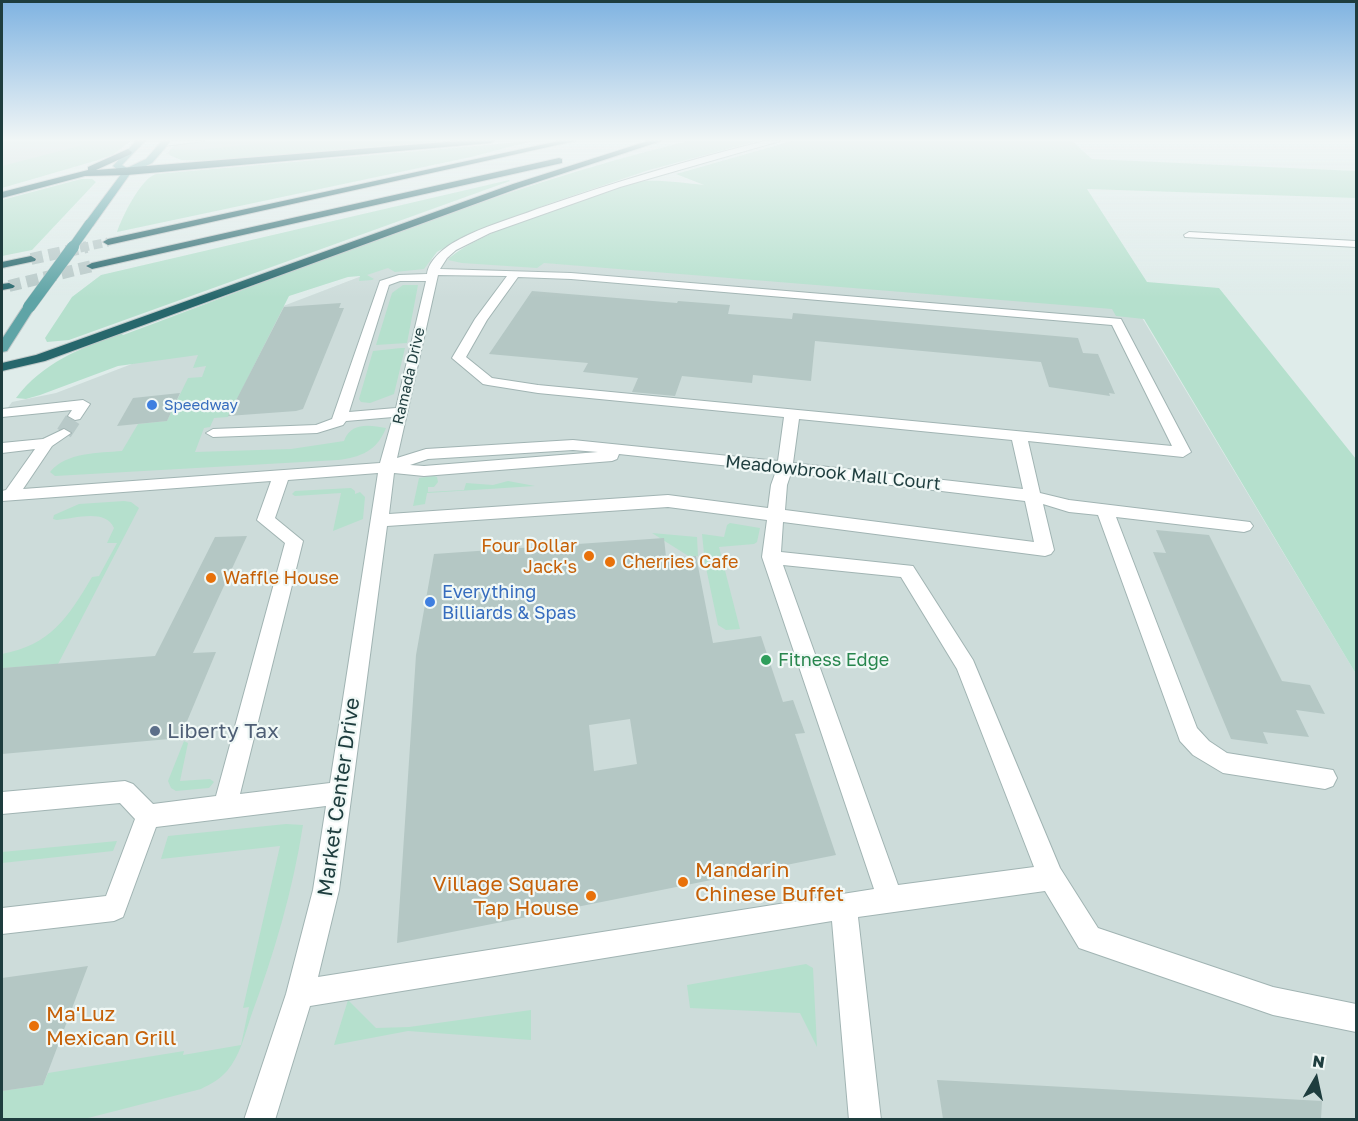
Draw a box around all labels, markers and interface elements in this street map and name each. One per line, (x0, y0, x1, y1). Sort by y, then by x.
street label: Ramada Drive (389, 326, 429, 426)
place label: Speedway (164, 396, 238, 414)
marker: Speedway (145, 398, 159, 412)
street label: Meadowbrook Mall Court (724, 451, 942, 495)
place label: Four Dollar Jack's (481, 535, 577, 578)
marker: Four Dollar Jack's (582, 549, 596, 563)
place label: Cherries Cafe (622, 551, 738, 573)
marker: Cherries Cafe (603, 555, 617, 569)
place label: Waffle House (223, 567, 339, 589)
marker: Waffle House (204, 571, 218, 585)
place label: Everything Billiards & Spas (442, 581, 576, 624)
marker: Everything Billiards & Spas (423, 595, 437, 609)
place label: Fitness Edge (778, 649, 889, 671)
marker: Fitness Edge (759, 653, 773, 667)
street label: Market Center Drive (313, 696, 365, 898)
place label: Liberty Tax (167, 718, 279, 744)
marker: Liberty Tax (148, 724, 162, 738)
place label: Mandarin Chinese Buffet (695, 857, 844, 907)
place label: Village Square Tap House (433, 871, 579, 921)
marker: Mandarin Chinese Buffet (676, 875, 690, 889)
marker: Village Square Tap House (584, 889, 598, 903)
place label: Ma'Luz Mexican Grill (46, 1001, 177, 1051)
marker: Ma'Luz Mexican Grill (27, 1019, 41, 1033)
north arrow (1286, 1049, 1346, 1109)
text: N (1311, 1050, 1326, 1072)

